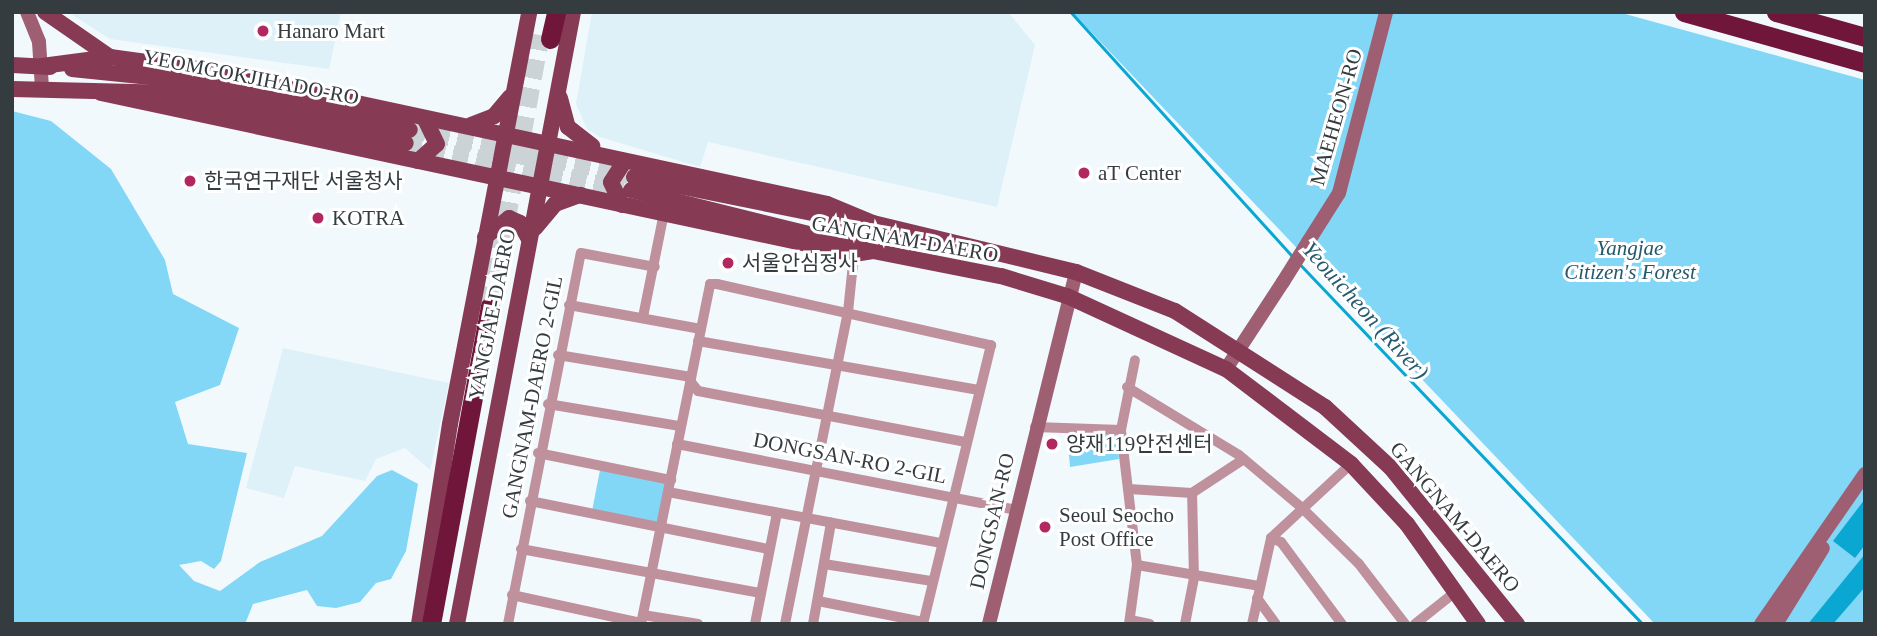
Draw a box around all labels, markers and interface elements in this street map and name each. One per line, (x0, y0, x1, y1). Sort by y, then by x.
place label: Hanaro Mart (277, 18, 385, 44)
marker: Hanaro Mart (255, 23, 271, 39)
street label: YEOMGOKJIHADO-RO (141, 44, 361, 110)
street label: MAEHEON-RO (1304, 46, 1368, 188)
place label: aT Center (1098, 160, 1181, 186)
marker: aT Center (1076, 165, 1092, 181)
place label: 한국연구재단 서울청사 (204, 168, 402, 194)
marker: 한국연구재단 서울청사 (182, 173, 198, 189)
place label: KOTRA (332, 205, 404, 231)
marker: KOTRA (310, 210, 326, 226)
street label: GANGNAM-DAERO (810, 210, 1000, 268)
street label: YANGJAE-DAERO (463, 226, 521, 402)
park label: Yangjae Citizen's Forest (1564, 235, 1696, 285)
water label: Yeouicheon (River) (1296, 236, 1434, 386)
place label: 서울안심정사 (742, 250, 858, 276)
marker: 서울안심정사 (720, 255, 736, 271)
street label: GANGNAM-DAERO 2-GIL (496, 274, 568, 520)
street label: DONGSAN-RO 2-GIL (751, 427, 949, 489)
place label: 양재119안전센터 (1066, 431, 1213, 457)
marker: 양재119안전센터 (1044, 436, 1060, 452)
street label: GANGNAM-DAERO (1385, 437, 1525, 597)
street label: DONGSAN-RO (964, 451, 1020, 591)
place label: Seoul Seocho Post Office (1059, 502, 1174, 552)
marker: Seoul Seocho Post Office (1037, 519, 1053, 535)

